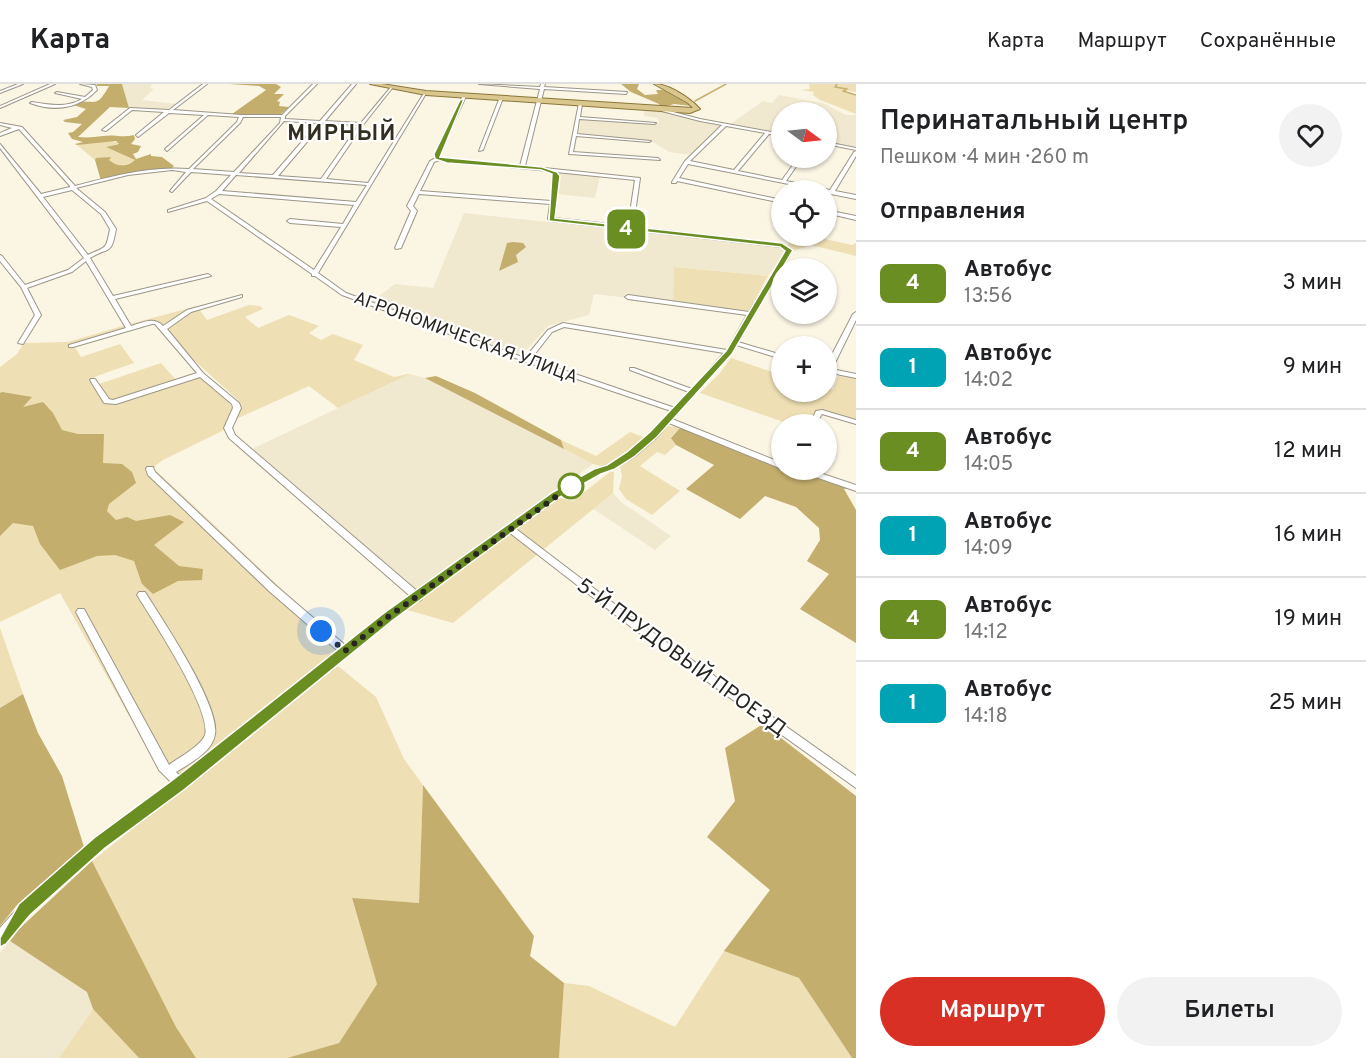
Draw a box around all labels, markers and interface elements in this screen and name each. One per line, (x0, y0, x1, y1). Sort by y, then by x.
text: Карта (30, 23, 110, 59)
text: Карта (987, 28, 1044, 55)
text: Маршрут (1077, 28, 1167, 55)
text: Сохранённые (1200, 28, 1336, 55)
north arrow (771, 102, 837, 168)
map controls (771, 102, 837, 480)
text: Перинатальный центр (880, 104, 1188, 140)
button: heart (1279, 104, 1342, 167)
district label: МИРНЫЙ (287, 118, 397, 148)
text: Пешком · 4 мин · 260 m (880, 145, 1089, 171)
button: locate (771, 180, 837, 246)
text: Отправления (880, 199, 1025, 226)
line badge: 4 (606, 210, 646, 248)
text: 4 (619, 216, 633, 243)
text: Автобус (964, 257, 1052, 284)
button: layers (771, 258, 837, 324)
text: 4 (906, 270, 920, 297)
text: 3 мин (1283, 270, 1342, 297)
text: 13:56 (964, 284, 1012, 310)
street label: АГРОНОМИЧЕСКАЯ УЛИЦА (350, 287, 581, 390)
button: + (771, 336, 837, 402)
text: Автобус (964, 341, 1052, 368)
text: 1 (909, 354, 917, 381)
text: 9 мин (1283, 354, 1342, 381)
text: 14:02 (964, 368, 1013, 394)
button: − (771, 414, 837, 480)
text: Автобус (964, 425, 1052, 452)
text: 4 (906, 438, 920, 465)
text: 12 мин (1274, 438, 1342, 465)
text: 14:05 (964, 452, 1013, 478)
unlabelled marker (558, 473, 584, 499)
text: Автобус (964, 509, 1052, 536)
text: 1 (909, 522, 917, 549)
text: 16 мин (1274, 522, 1342, 549)
text: 14:09 (964, 536, 1013, 562)
street label: 5-Й ПРУДОВЫЙ ПРОЕЗД (571, 572, 792, 743)
text: Автобус (964, 593, 1052, 620)
text: 4 (906, 606, 920, 633)
text: 19 мин (1274, 606, 1342, 633)
your location (306, 616, 336, 646)
text: 14:12 (964, 620, 1008, 646)
text: Автобус (964, 677, 1052, 704)
text: 1 (909, 690, 917, 717)
text: 25 мин (1269, 690, 1342, 717)
text: 14:18 (964, 704, 1008, 730)
button: Маршрут (880, 977, 1105, 1046)
button: Билеты (1117, 977, 1342, 1046)

